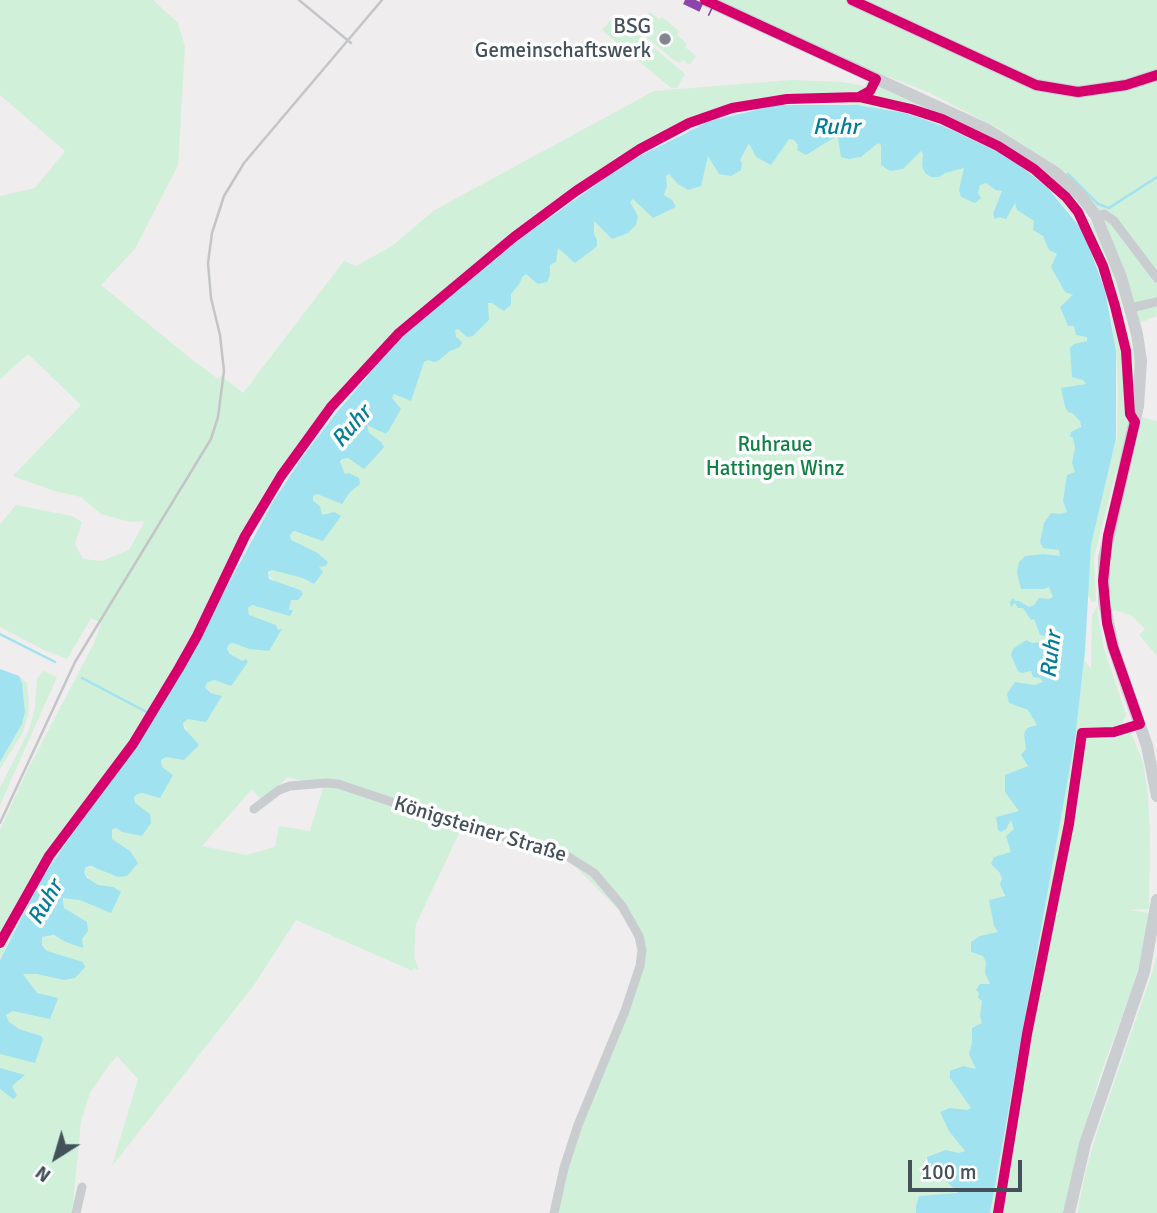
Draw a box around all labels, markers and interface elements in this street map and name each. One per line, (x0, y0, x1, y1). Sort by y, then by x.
place label: BSG Gemeinschaftswerk (475, 14, 651, 64)
marker: BSG Gemeinschaftswerk (657, 31, 673, 47)
water label: Ruhr (813, 114, 859, 142)
water label: Ruhr (326, 400, 378, 454)
park label: Ruhraue Hattingen Winz (706, 432, 844, 482)
water label: Ruhr (1035, 630, 1069, 680)
street label: Königsteiner Straße (391, 792, 569, 868)
water label: Ruhr (22, 876, 70, 930)
north arrow (21, 1122, 91, 1192)
scale bar (912, 1146, 1026, 1190)
text: 100 m (921, 1159, 976, 1185)
text: N (31, 1160, 56, 1187)

